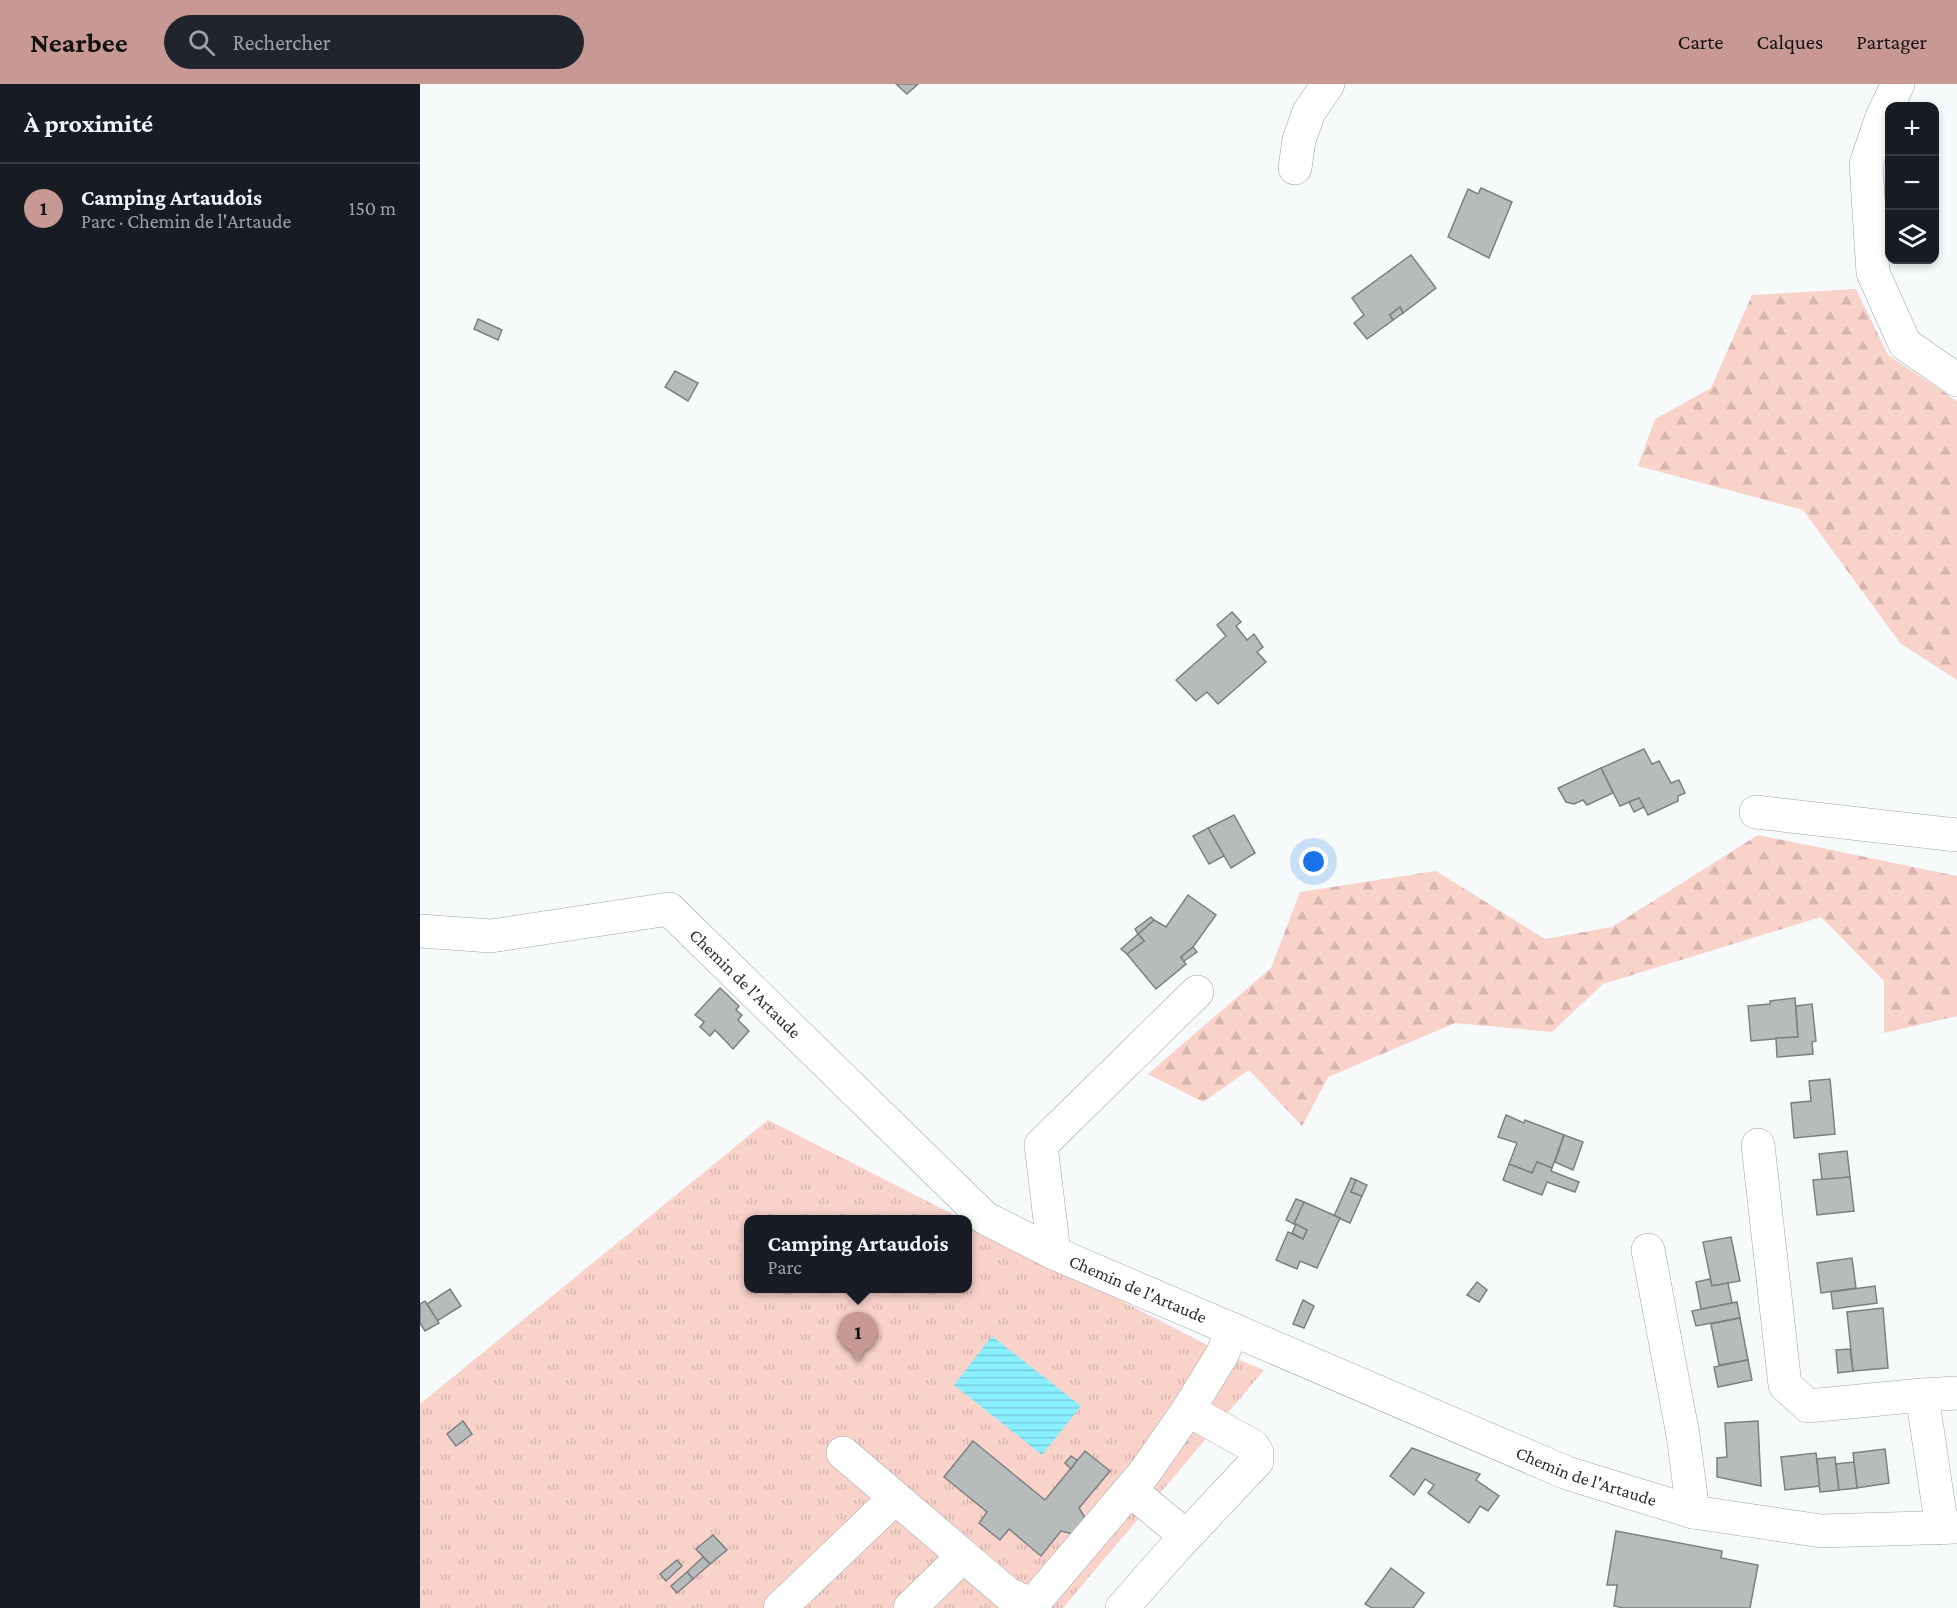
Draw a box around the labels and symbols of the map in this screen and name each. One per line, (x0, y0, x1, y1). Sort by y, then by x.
your location (1299, 847, 1328, 876)
street label: Chemin de l'Artaude (686, 925, 805, 1043)
street label: Chemin de l'Artaude (1066, 1251, 1210, 1327)
pin: 1 (838, 1312, 878, 1362)
street label: Chemin de l'Artaude (1513, 1442, 1659, 1510)

